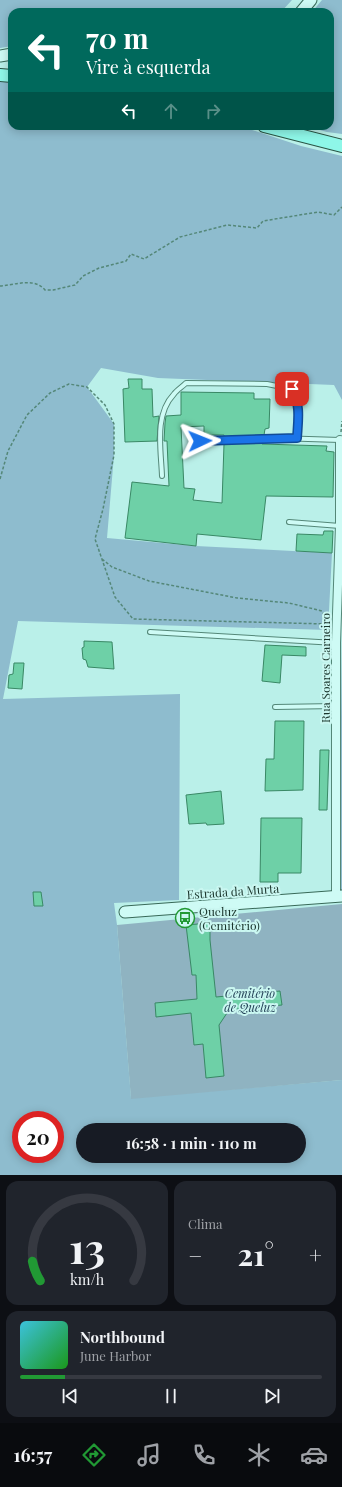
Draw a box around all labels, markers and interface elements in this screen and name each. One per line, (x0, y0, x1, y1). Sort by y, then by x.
text: 70 m (86, 19, 149, 56)
icon: left (20, 24, 72, 76)
text: Vire à esquerda (86, 55, 211, 79)
icon: left (118, 100, 140, 122)
icon: ahead (160, 100, 182, 122)
icon: right (202, 100, 224, 122)
pin (275, 372, 309, 406)
icon: arrive (281, 378, 303, 400)
position arrow (179, 420, 221, 462)
street label: Rua Soares Carneiro (317, 613, 333, 723)
street label: Estrada da Murta (186, 880, 280, 902)
place label: Queluz (Cemitério) (199, 903, 260, 933)
bus stop icon: Queluz (Cemitério) (174, 907, 196, 929)
park label: Cemitério de Queluz (224, 985, 276, 1015)
speed limit sign: 20 (12, 1111, 64, 1163)
text: 16:58 · 1 min · 110 m (125, 1133, 257, 1153)
text: Clima (188, 1215, 223, 1232)
text: 13 (69, 1219, 105, 1274)
text: 21° (237, 1234, 274, 1274)
text: − (188, 1240, 202, 1270)
text: + (309, 1240, 322, 1270)
text: km/h (70, 1270, 105, 1289)
text: Northbound (80, 1327, 165, 1347)
text: June Harbor (80, 1347, 151, 1364)
icon: previous (59, 1385, 81, 1407)
icon: pause (160, 1385, 182, 1407)
icon: next (261, 1385, 283, 1407)
icon: directions (80, 1441, 108, 1469)
icon: music (135, 1441, 163, 1469)
icon: phone (190, 1441, 218, 1469)
icon: climate (245, 1441, 273, 1469)
icon: car (300, 1441, 328, 1469)
text: 16:57 (14, 1443, 52, 1467)

